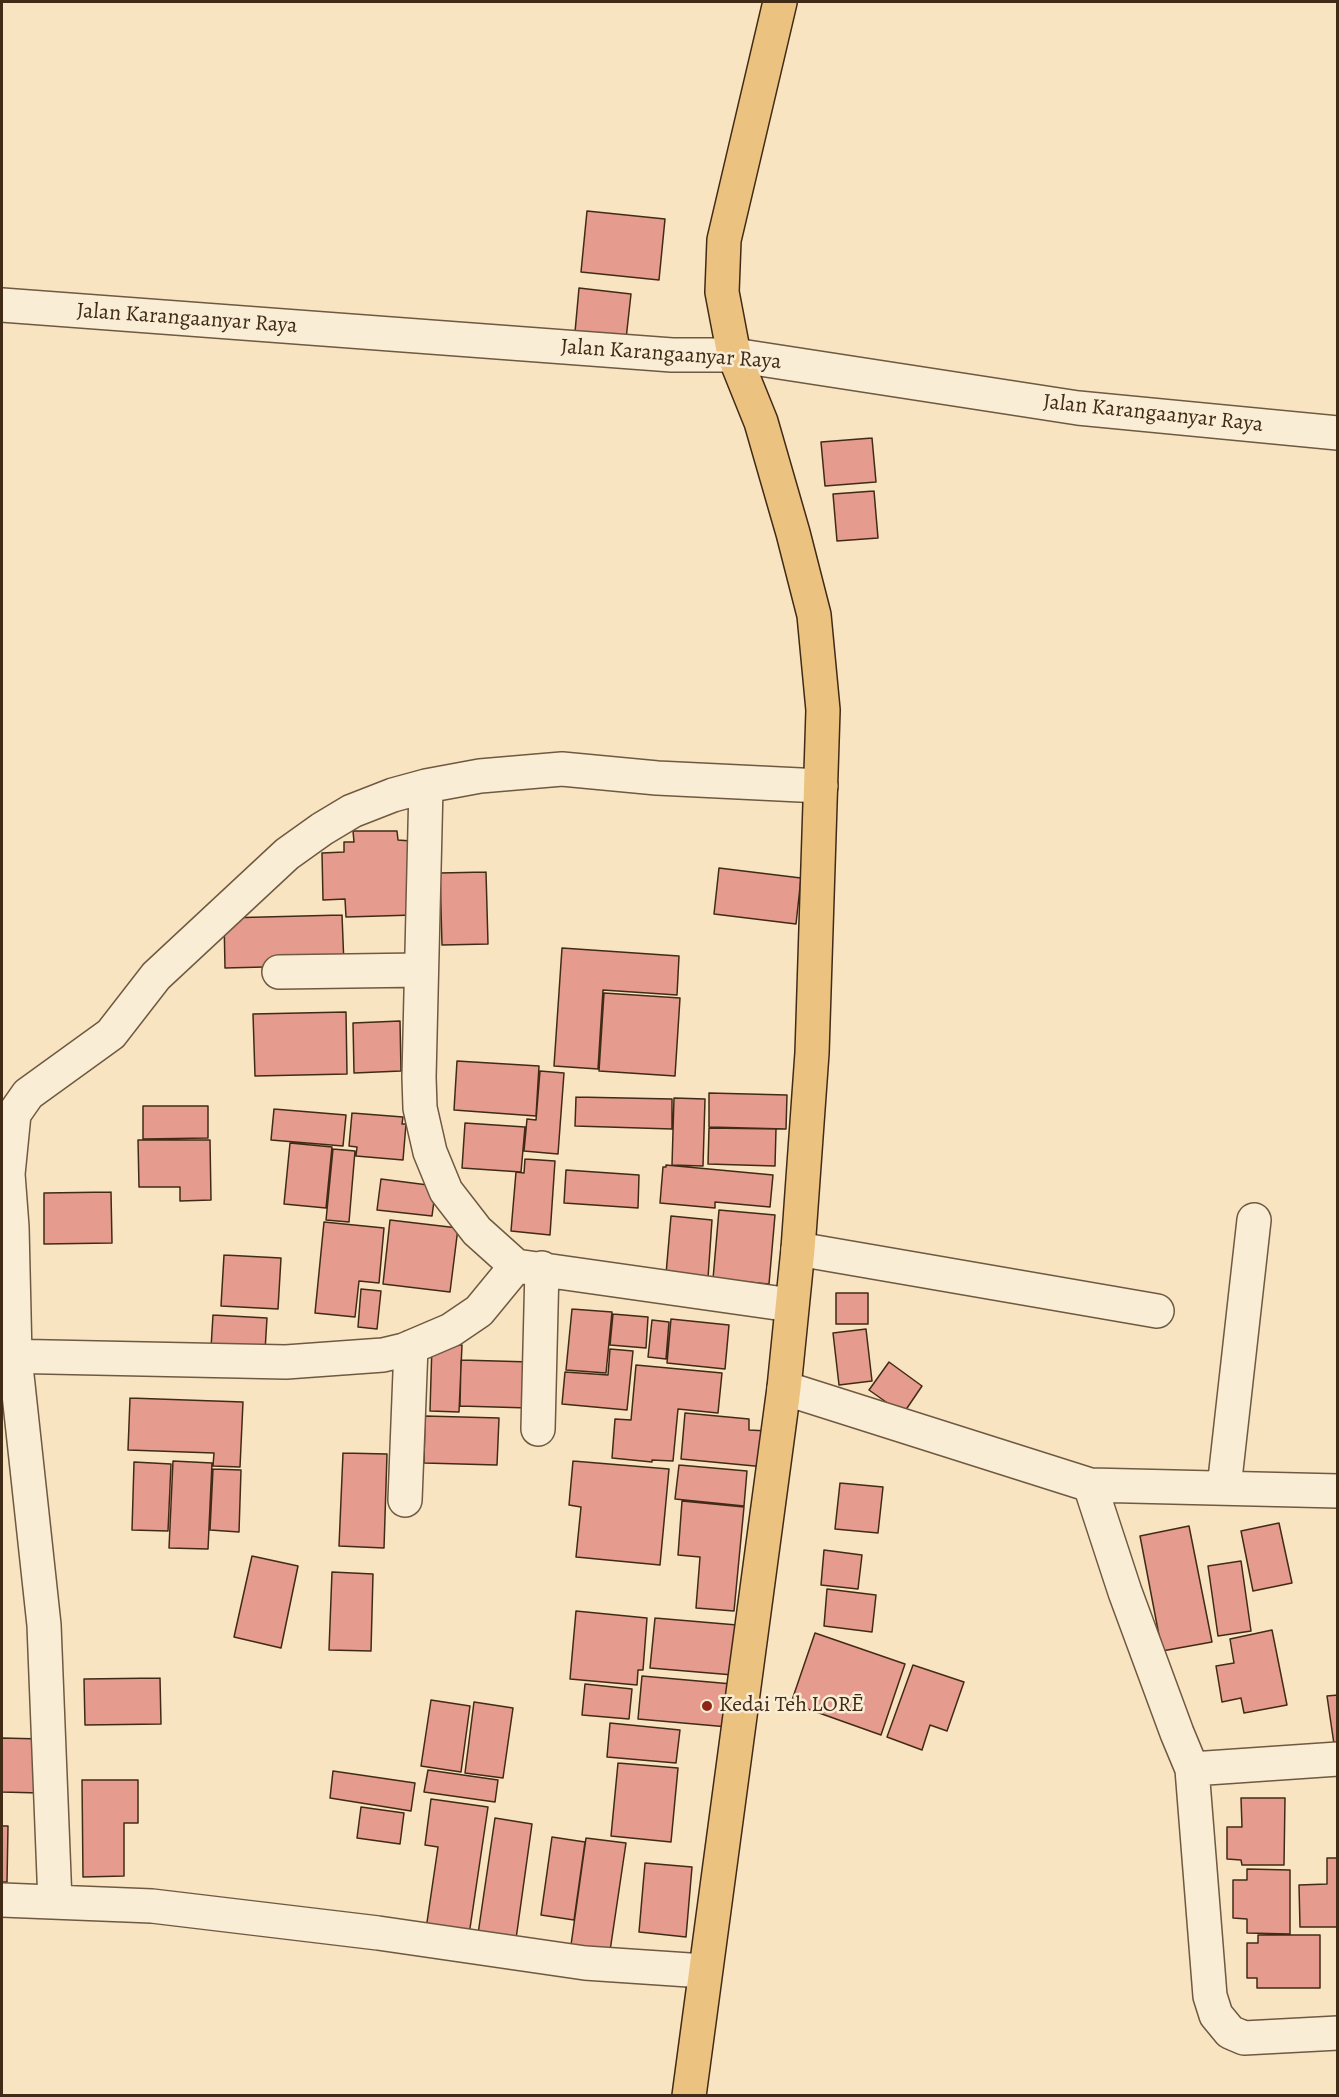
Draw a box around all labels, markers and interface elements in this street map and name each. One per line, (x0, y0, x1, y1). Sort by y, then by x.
street label: Jalan Karangaanyar Raya (76, 298, 298, 340)
street label: Jalan Karangaanyar Raya (560, 334, 782, 376)
street label: Jalan Karangaanyar Raya (1042, 389, 1264, 439)
place label: Kedai Teh LORĒ (719, 1693, 864, 1719)
marker: Kedai Teh LORĒ (700, 1699, 714, 1713)

